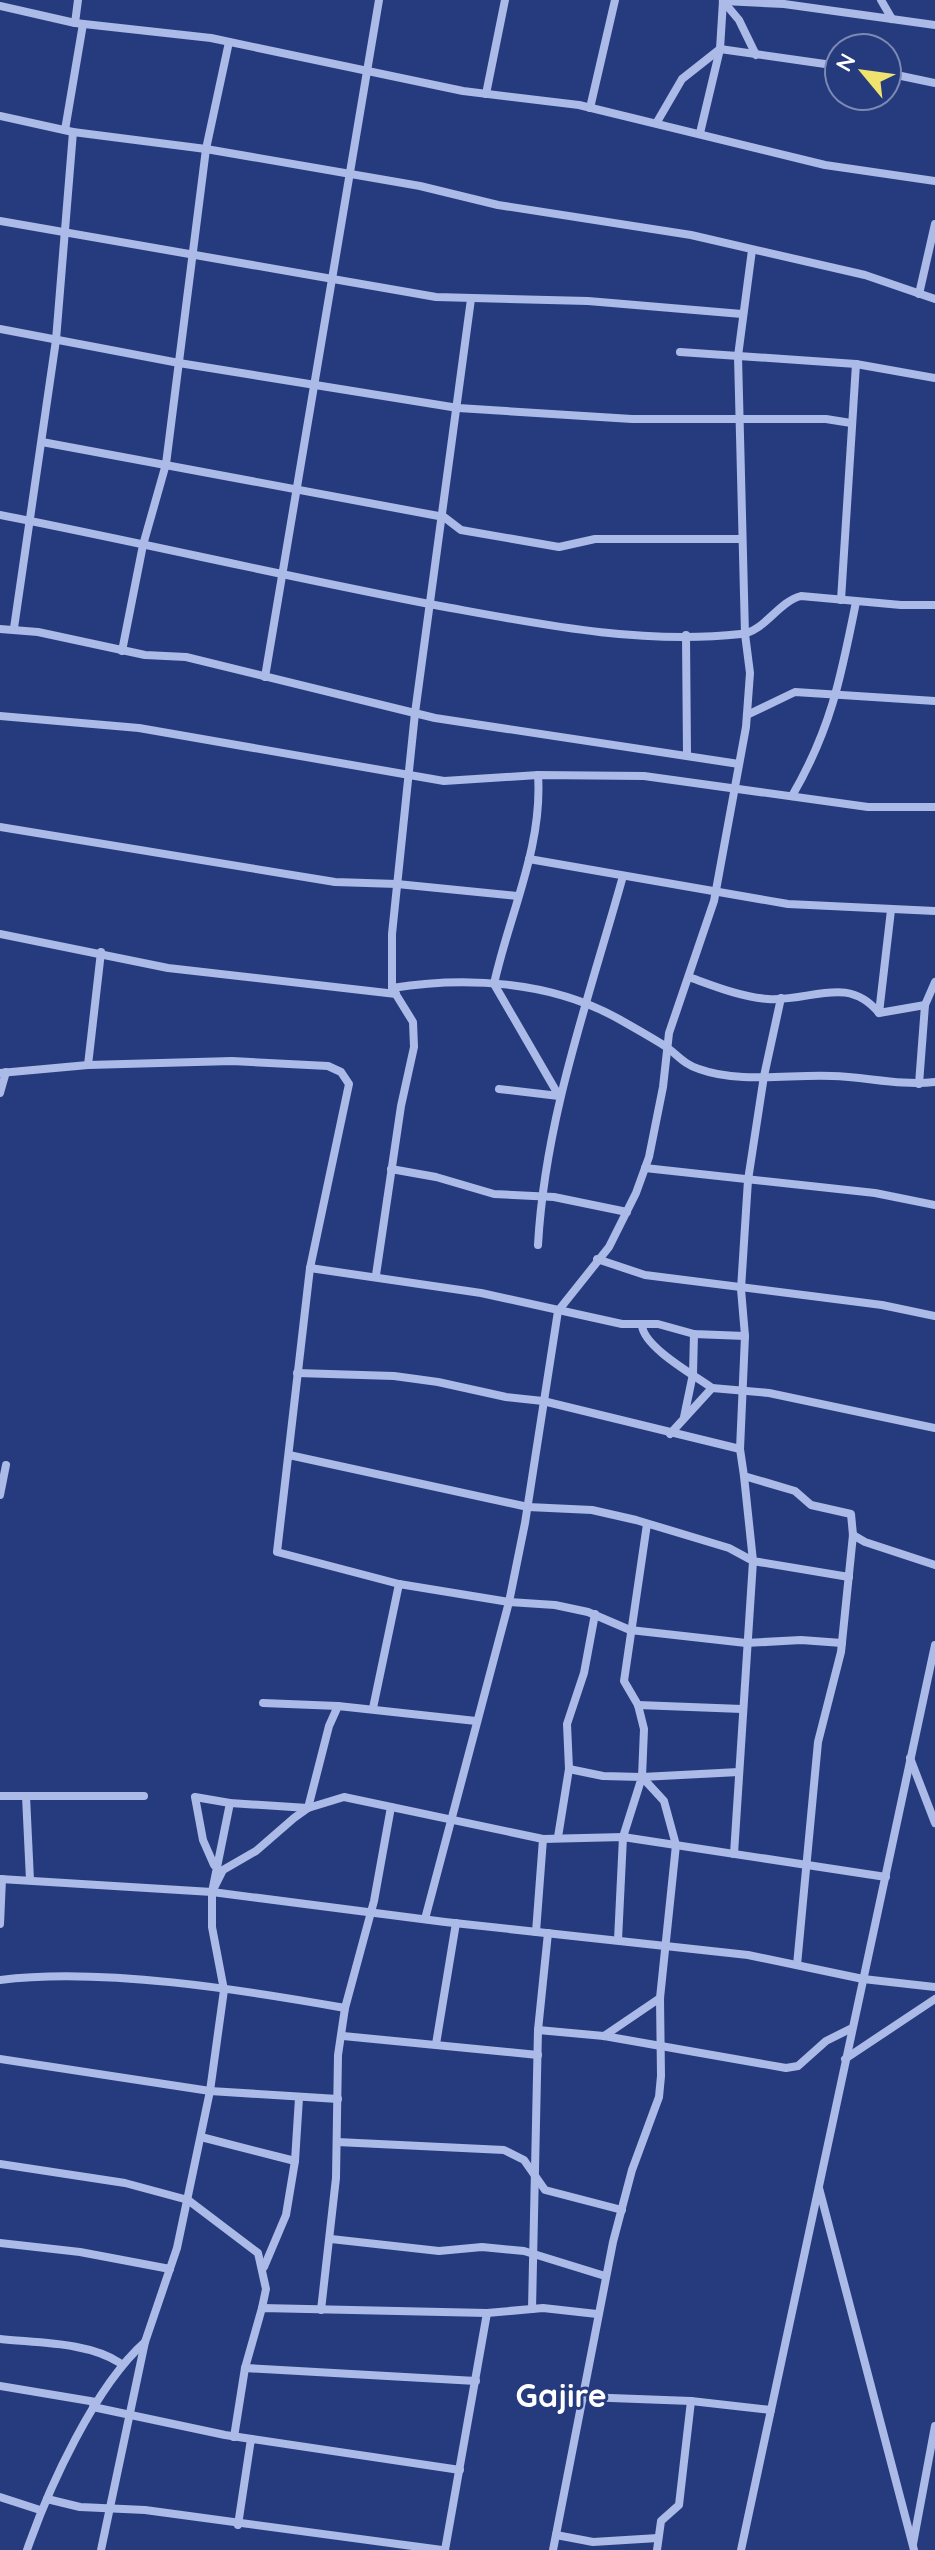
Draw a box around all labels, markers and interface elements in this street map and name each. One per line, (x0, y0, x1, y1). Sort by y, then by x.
north arrow (823, 32, 903, 112)
text: N (829, 48, 862, 76)
district label: Gajire (515, 2375, 607, 2415)

